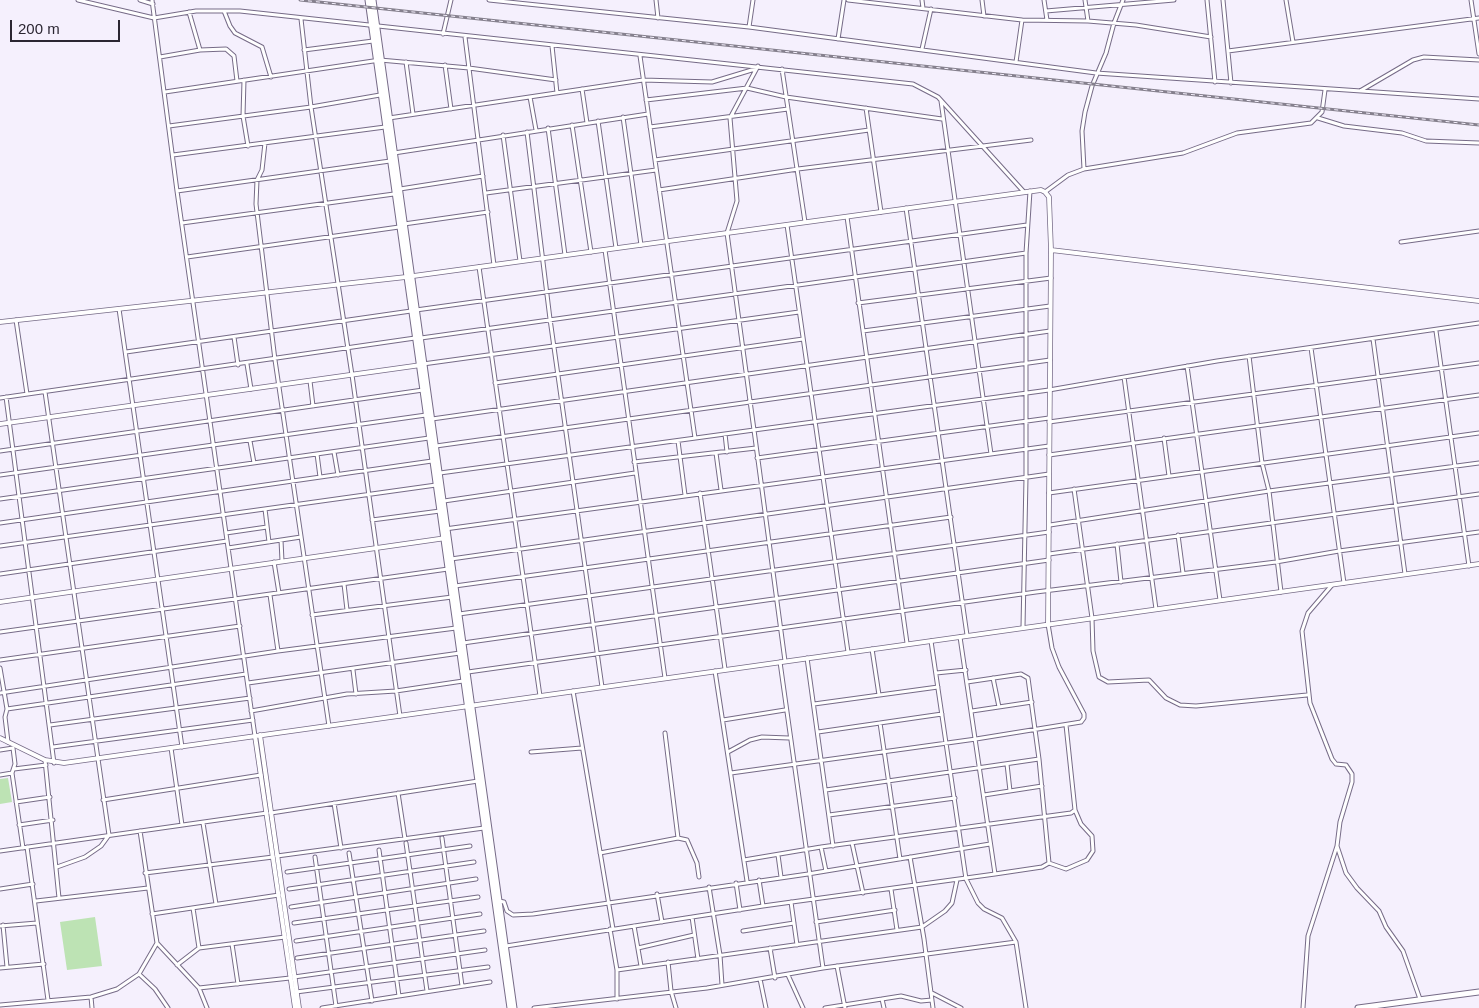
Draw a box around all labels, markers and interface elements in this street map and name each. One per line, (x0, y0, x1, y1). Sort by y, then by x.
scale bar (12, 10, 122, 42)
text: 200 m (18, 20, 60, 37)

